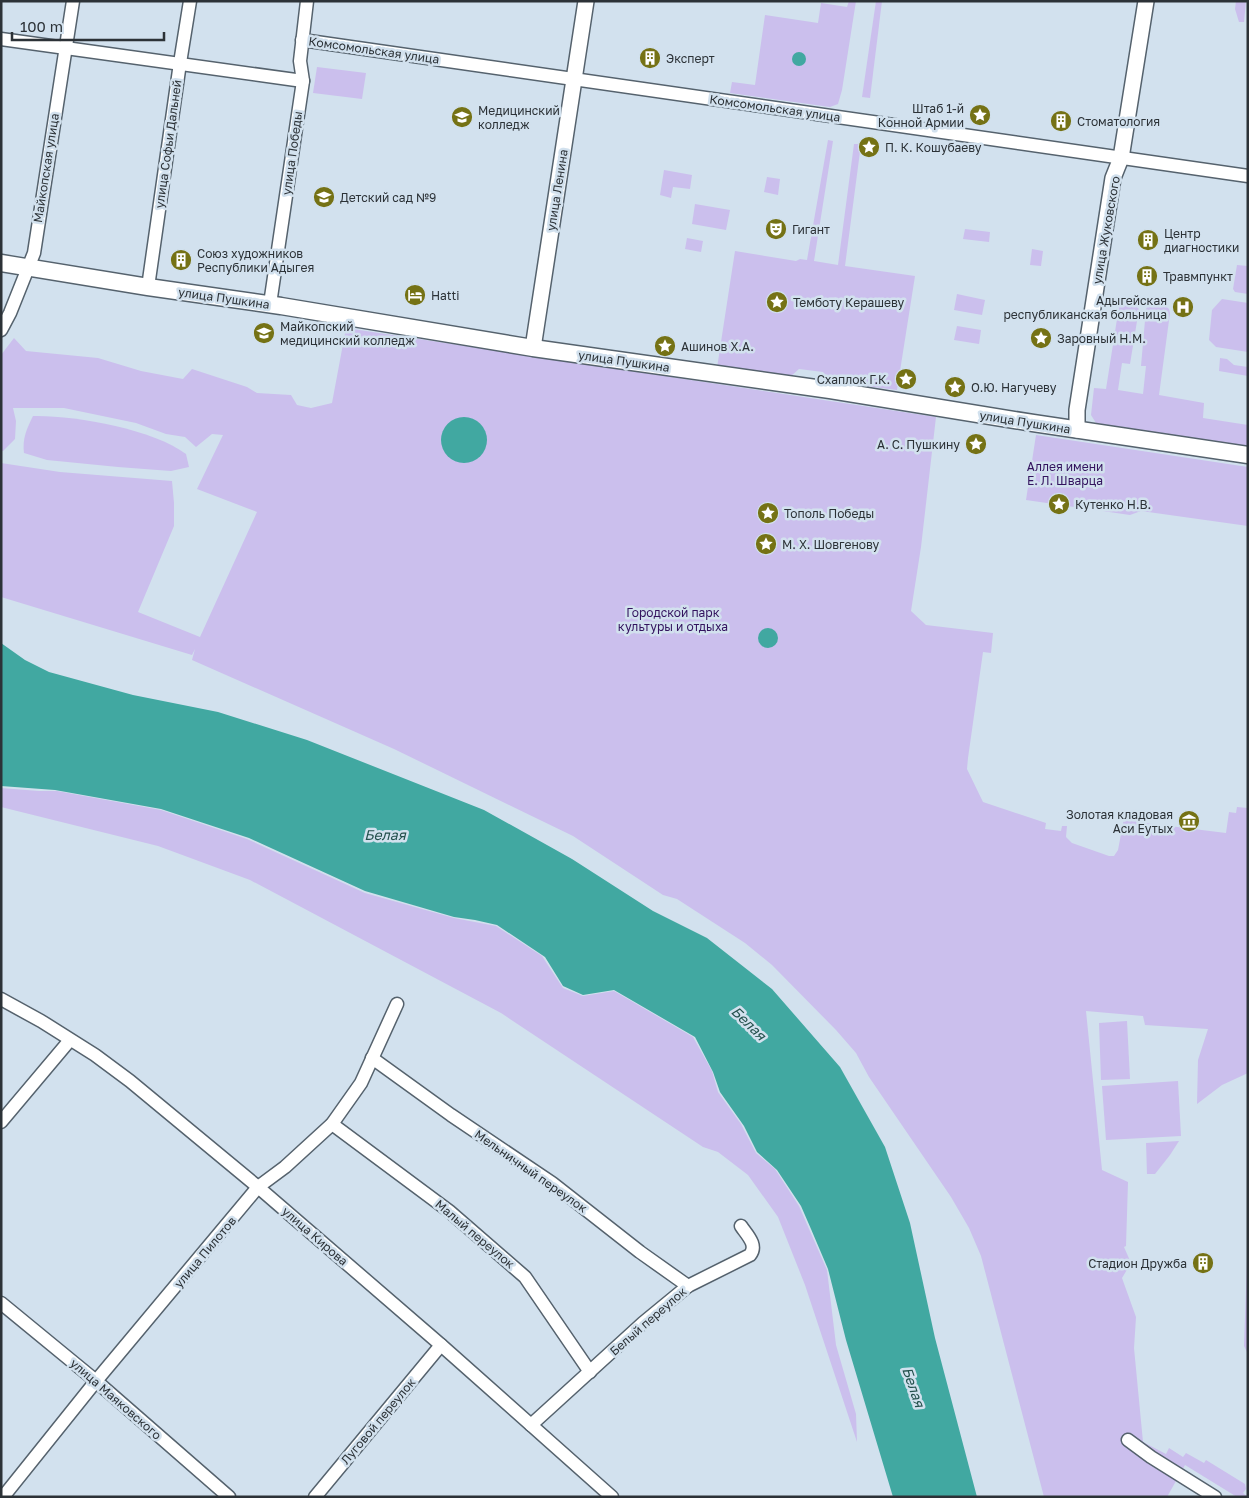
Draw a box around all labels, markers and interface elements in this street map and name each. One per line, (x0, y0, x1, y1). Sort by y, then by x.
scale bar (12, 10, 165, 42)
text: 100 m (20, 17, 63, 35)
street label: Комсомольская улица (308, 33, 440, 67)
building icon: Эксперт (638, 46, 662, 70)
place label: Эксперт (666, 51, 715, 66)
street label: улица Софьи Дальней (152, 79, 184, 209)
street label: Комсомольская улица (709, 91, 841, 125)
place label: Штаб 1-й Конной Армии (878, 101, 964, 130)
place label: Медицинский колледж (478, 103, 560, 132)
place icon: Штаб 1-й Конной Армии (968, 103, 992, 127)
school or university icon: Медицинский колледж (450, 105, 474, 129)
building icon: Стоматология (1049, 109, 1073, 133)
street label: улица Победы (279, 110, 305, 196)
street label: Майкопская улица (30, 112, 62, 224)
place label: Стоматология (1077, 114, 1160, 129)
place icon: П. К. Кошубаеву (857, 135, 881, 159)
place label: П. К. Кошубаеву (885, 140, 982, 155)
street label: улица Ленина (543, 148, 571, 232)
street label: улица Жуковского (1089, 175, 1123, 285)
school or university icon: Детский сад №9 (312, 185, 336, 209)
place label: Детский сад №9 (340, 190, 436, 205)
theatre icon: Гигант (764, 217, 788, 241)
place label: Гигант (792, 222, 830, 237)
place label: Центр диагностики (1164, 226, 1239, 255)
building icon: Центр диагностики (1136, 228, 1160, 252)
place label: Союз художников Республики Адыгея (197, 246, 314, 275)
building icon: Союз художников Республики Адыгея (169, 248, 193, 272)
building icon: Травмпункт (1135, 264, 1159, 288)
place label: Травмпункт (1163, 269, 1233, 284)
hotel icon: Hatti (403, 283, 427, 307)
street label: улица Пушкина (177, 284, 271, 312)
place label: Hatti (431, 288, 459, 303)
place icon: Темботу Керашеву (765, 290, 789, 314)
place label: Адыгейская республиканская больница (1003, 293, 1167, 322)
place label: Темботу Керашеву (793, 295, 905, 310)
hospital icon: Адыгейская республиканская больница (1171, 295, 1195, 319)
place label: Майкопский медицинский колледж (280, 319, 415, 348)
school or university icon: Майкопский медицинский колледж (252, 321, 276, 345)
place icon: Заровный Н.М. (1029, 326, 1053, 350)
place label: Заровный Н.М. (1057, 331, 1146, 346)
place icon: Ашинов Х.А. (653, 334, 677, 358)
place label: Ашинов Х.А. (681, 339, 754, 354)
street label: улица Пушкина (577, 347, 671, 375)
place icon: Схаплок Г.К. (894, 367, 918, 391)
place label: Схаплок Г.К. (817, 372, 890, 387)
place icon: О.Ю. Нагучеву (943, 375, 967, 399)
place label: О.Ю. Нагучеву (971, 380, 1057, 395)
street label: улица Пушкина (978, 407, 1072, 437)
place icon: А. С. Пушкину (964, 432, 988, 456)
place label: А. С. Пушкину (877, 437, 960, 452)
park label: Аллея имени Е. Л. Шварца (1027, 459, 1103, 488)
place icon: Кутенко Н.В. (1047, 492, 1071, 516)
place label: Кутенко Н.В. (1075, 497, 1151, 512)
place icon: Тополь Победы (756, 501, 780, 525)
place label: Тополь Победы (784, 506, 874, 521)
place icon: М. Х. Шовгенову (754, 532, 778, 556)
place label: М. Х. Шовгенову (782, 537, 879, 552)
park label: Городской парк культуры и отдыха (618, 605, 728, 634)
place label: Золотая кладовая Аси Еутых (1066, 807, 1173, 836)
museum icon: Золотая кладовая Аси Еутых (1177, 809, 1201, 833)
water label: Белая (364, 826, 407, 843)
water label: Белая (728, 1003, 771, 1044)
street label: Мельничный переулок (472, 1126, 590, 1216)
street label: Малый переулок (432, 1196, 518, 1272)
street label: улица Кирова (279, 1203, 351, 1269)
street label: улица Пилотов (171, 1213, 239, 1291)
building icon: Стадион Дружба (1191, 1251, 1215, 1275)
place label: Стадион Дружба (1088, 1256, 1187, 1271)
street label: Белый переулок (607, 1284, 690, 1358)
street label: улица Маяковского (67, 1355, 165, 1443)
water label: Белая (899, 1365, 929, 1410)
street label: Луговой переулок (338, 1375, 419, 1467)

